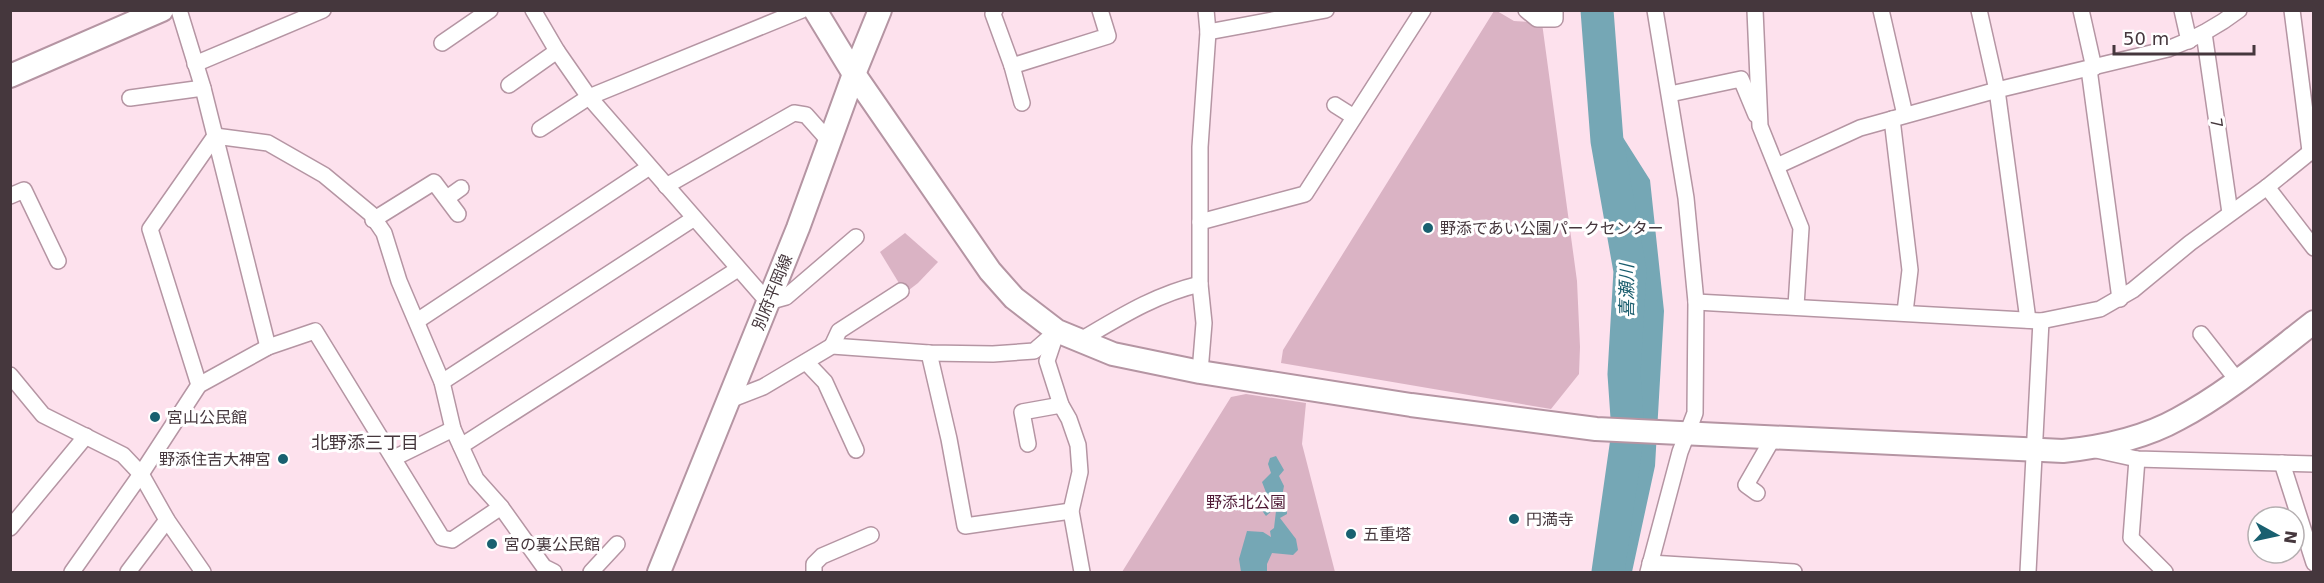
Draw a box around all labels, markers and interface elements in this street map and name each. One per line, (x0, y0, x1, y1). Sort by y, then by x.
scale bar (2114, 18, 2254, 56)
text: 50 m (2123, 28, 2169, 49)
street label: 7 (2206, 117, 2227, 129)
place label: 野添であい公園パークセンター (1440, 219, 1664, 238)
marker: 野添であい公園パークセンター (1421, 221, 1435, 235)
street label: 別府平岡線 (749, 252, 796, 333)
water label: 喜瀬川 (1616, 262, 1637, 318)
place label: 宮山公民館 (167, 408, 247, 427)
marker: 宮山公民館 (148, 410, 162, 424)
district label: 北野添三丁目 (311, 432, 419, 453)
place label: 野添住吉大神宮 (159, 450, 271, 469)
marker: 野添住吉大神宮 (276, 452, 290, 466)
park label: 野添北公園 (1206, 493, 1286, 512)
north arrow (2246, 505, 2306, 565)
place label: 円満寺 (1526, 510, 1574, 529)
marker: 円満寺 (1507, 512, 1521, 526)
place label: 五重塔 (1363, 525, 1411, 544)
marker: 五重塔 (1344, 527, 1358, 541)
text: N (2280, 529, 2301, 545)
place label: 宮の裏公民館 (504, 535, 600, 554)
marker: 宮の裏公民館 (485, 537, 499, 551)

